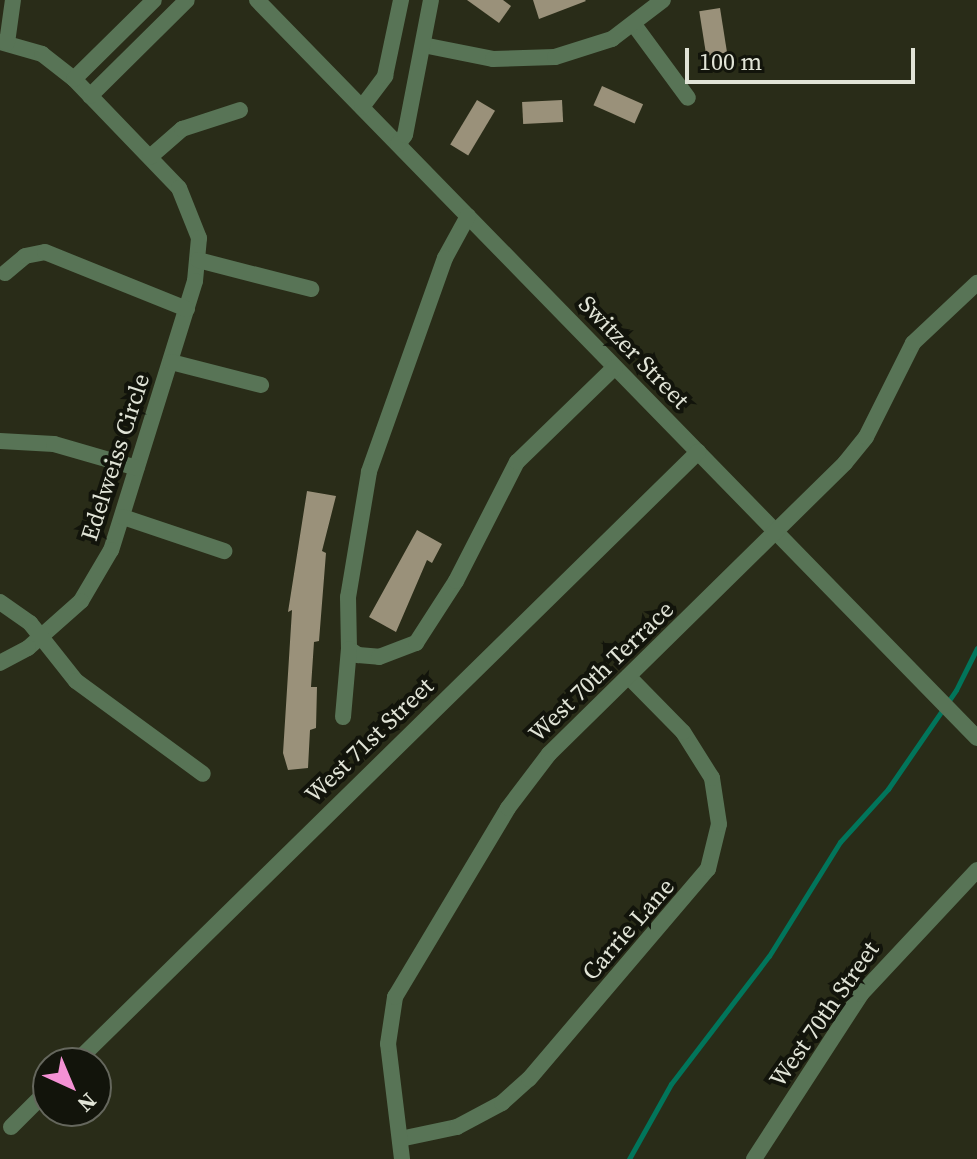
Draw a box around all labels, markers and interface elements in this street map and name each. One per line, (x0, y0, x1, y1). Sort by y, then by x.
scale bar (689, 32, 919, 82)
text: 100 m (699, 45, 762, 78)
street label: Switzer Street (573, 289, 695, 415)
street label: Edelweiss Circle (74, 370, 156, 544)
street label: West 70th Terrace (522, 594, 680, 748)
street label: West 71st Street (299, 672, 439, 808)
street label: Carrie Lane (576, 872, 680, 986)
street label: West 70th Street (763, 936, 885, 1092)
north arrow (32, 1047, 112, 1127)
text: N (71, 1086, 103, 1119)

